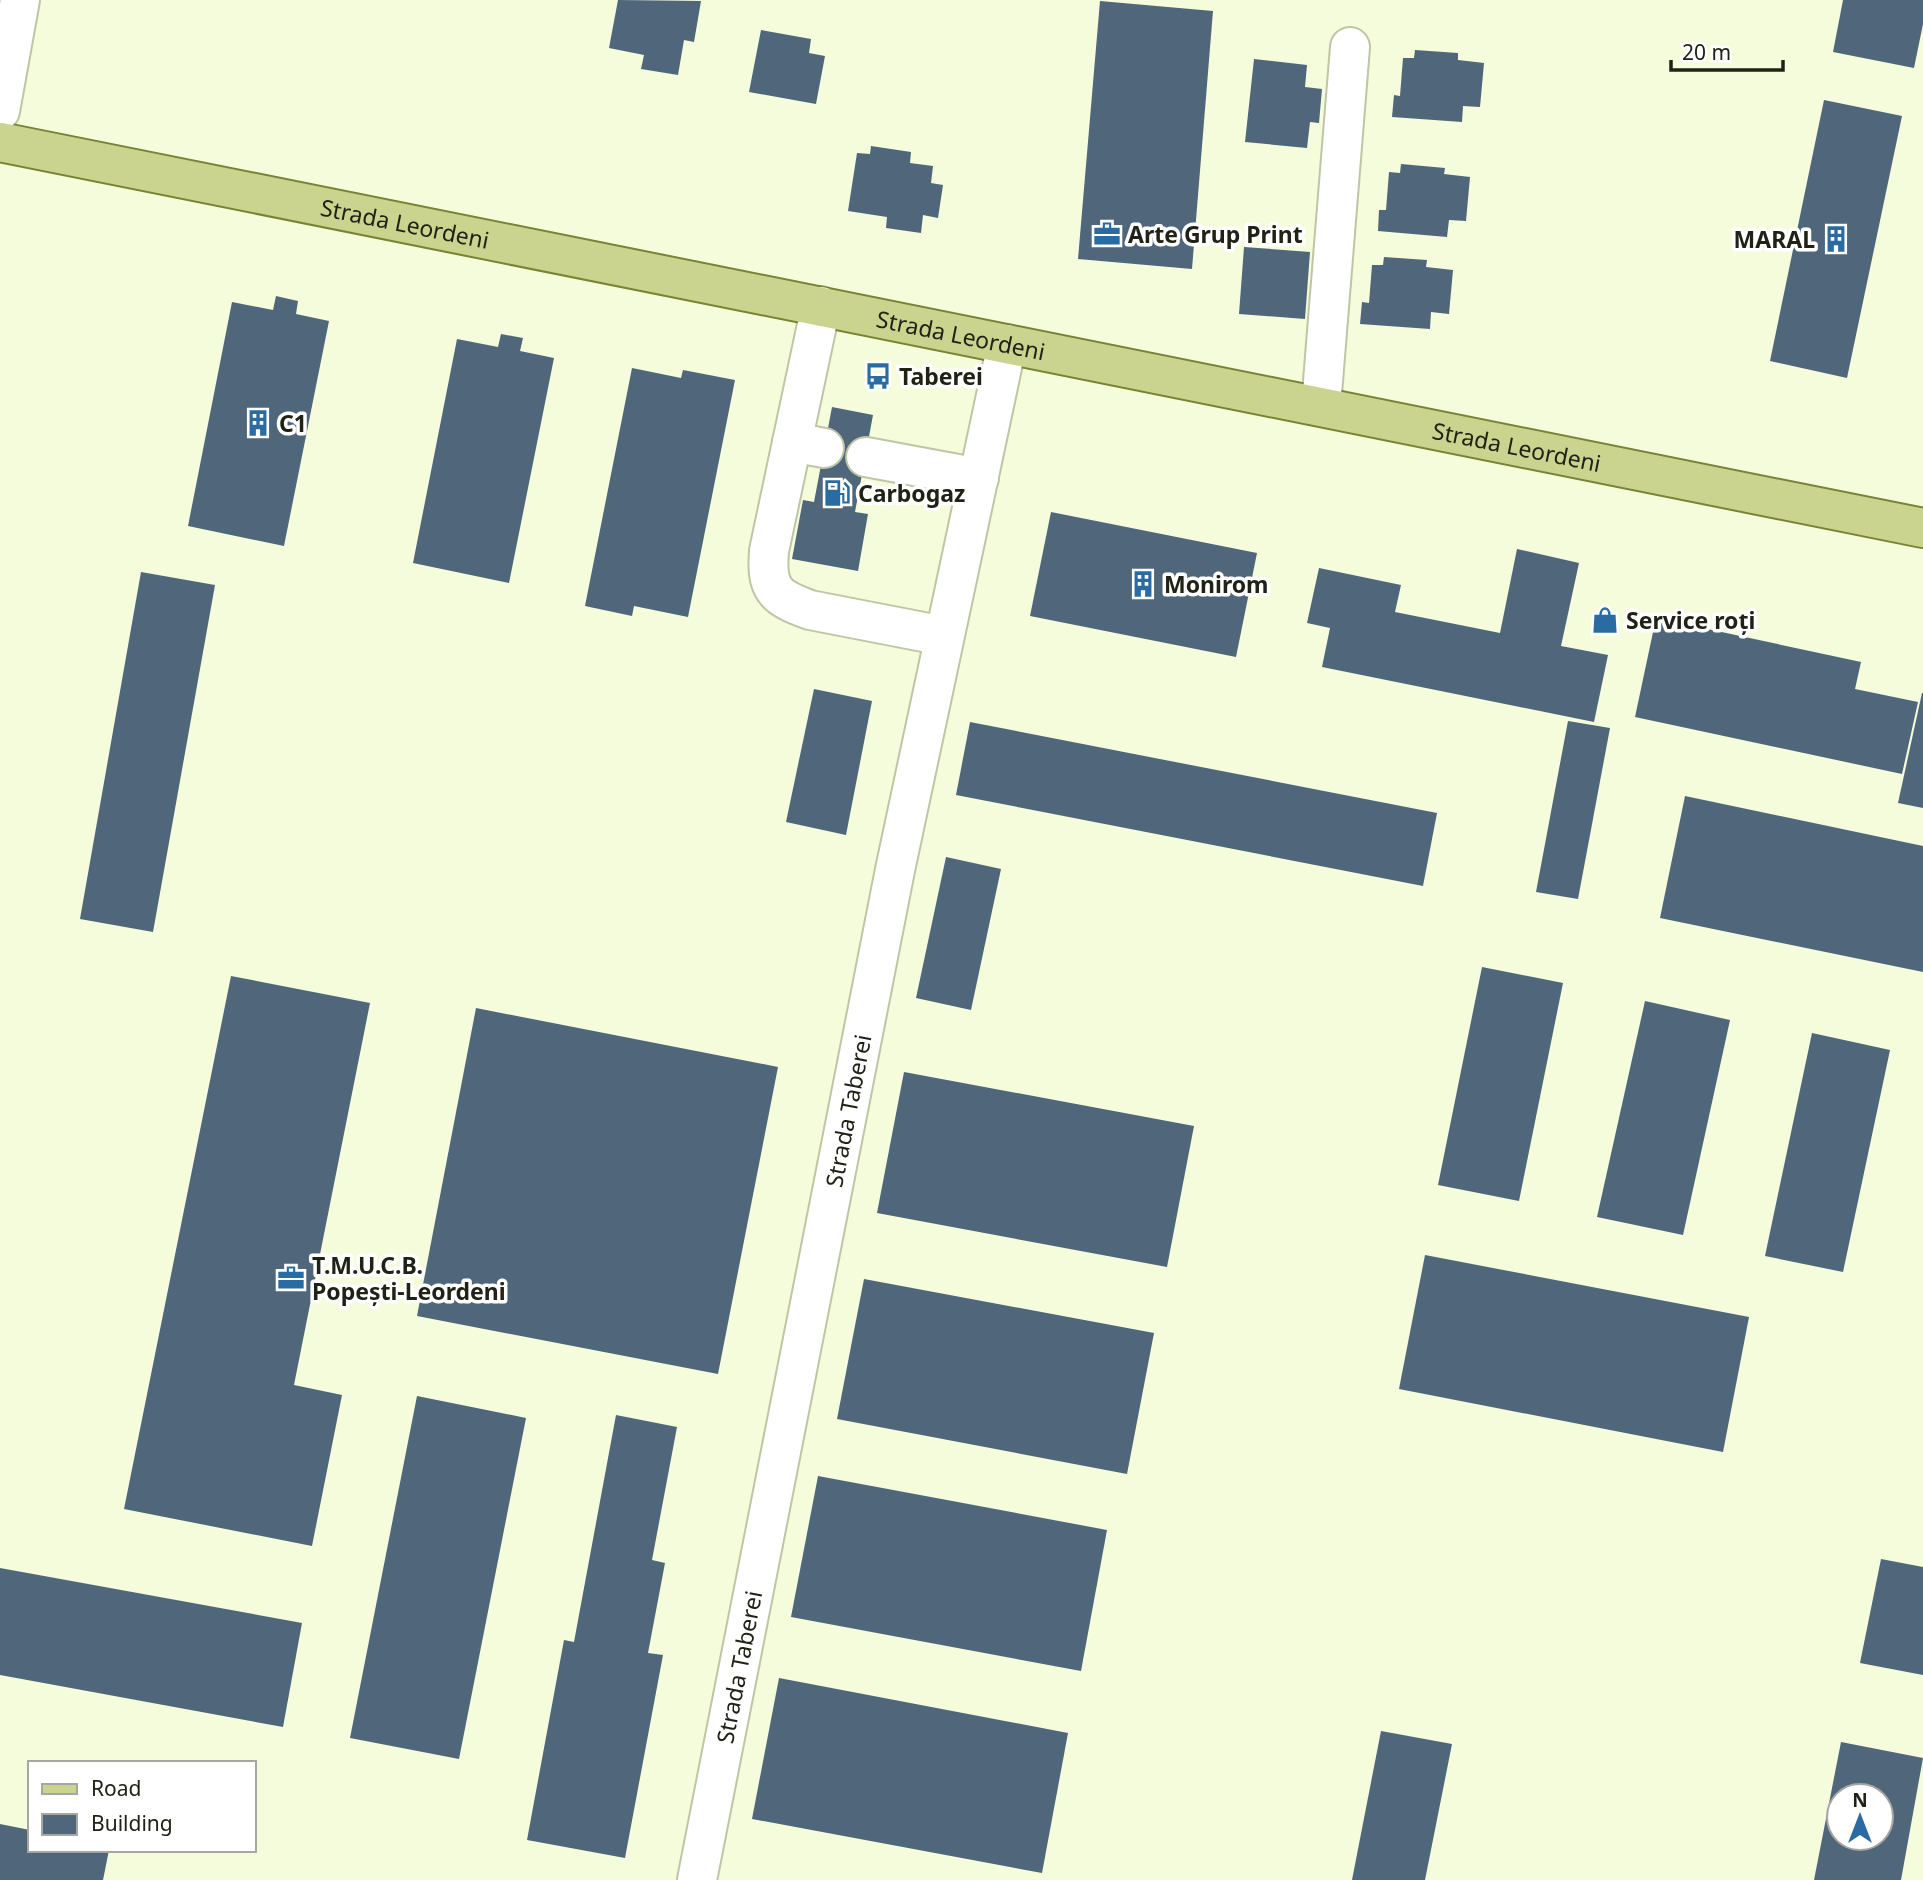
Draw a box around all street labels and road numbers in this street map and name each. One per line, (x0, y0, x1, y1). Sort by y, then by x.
street label: Strada Leordeni (318, 191, 492, 256)
street label: Strada Leordeni (874, 302, 1048, 367)
street label: Strada Leordeni (1430, 414, 1604, 479)
street label: Strada Taberei (817, 1032, 878, 1190)
street label: Strada Taberei (708, 1588, 769, 1746)

